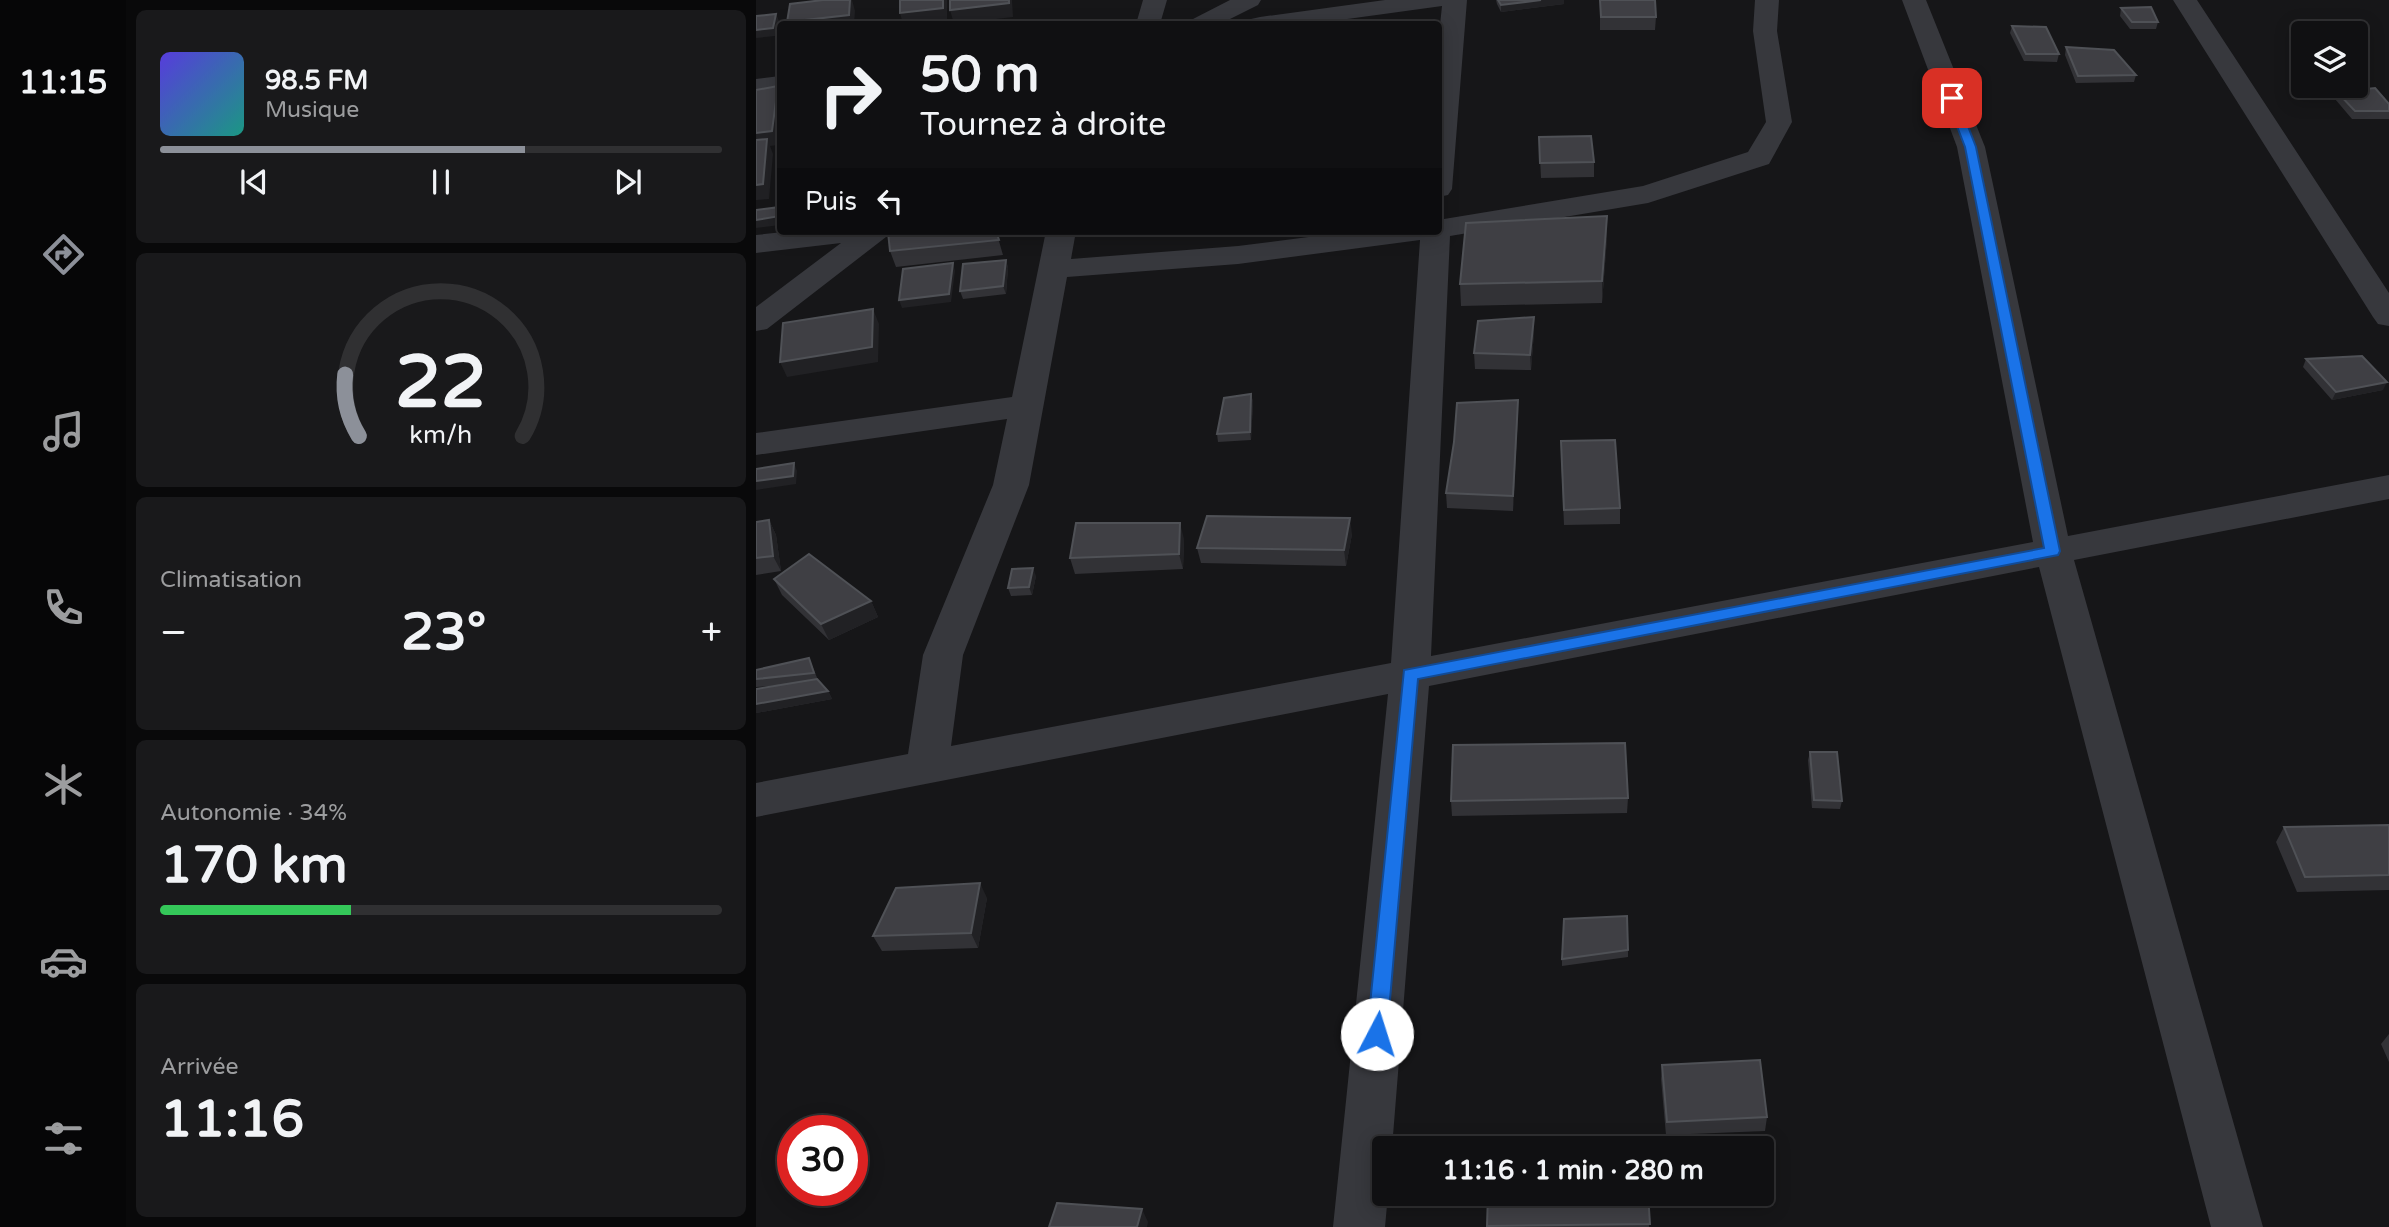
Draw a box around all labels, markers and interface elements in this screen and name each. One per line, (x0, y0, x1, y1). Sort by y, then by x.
map controls (2291, 21, 2368, 98)
button: layers (2291, 21, 2368, 98)
text: 50 m (920, 46, 1039, 105)
icon: right (805, 49, 896, 140)
text: 11:15 (19, 64, 107, 102)
text: 98.5 FM (265, 65, 368, 96)
pin (1922, 68, 1982, 128)
icon: arrive (1933, 79, 1971, 117)
text: Musique (265, 96, 359, 124)
text: Tournez à droite (920, 106, 1166, 144)
icon: previous (235, 163, 273, 201)
icon: pause (422, 163, 460, 201)
icon: next (609, 163, 647, 201)
icon: left (871, 182, 909, 220)
text: Puis (805, 186, 857, 217)
icon: directions (39, 230, 88, 279)
text: 22 (395, 340, 487, 428)
icon: music (39, 407, 88, 456)
text: km/h (410, 420, 472, 450)
text: Climatisation (160, 566, 302, 594)
icon: phone (39, 583, 88, 632)
text: 23° (401, 601, 486, 664)
text: − (160, 610, 187, 656)
text: + (701, 610, 722, 656)
icon: climate (39, 760, 88, 809)
text: Autonomie · 34% (160, 799, 347, 827)
text: 170 km (160, 834, 348, 897)
icon: car (39, 937, 88, 986)
position arrow (1340, 997, 1414, 1071)
text: Arrivée (160, 1053, 238, 1081)
text: 11:16 (160, 1088, 304, 1151)
icon: filters (39, 1114, 88, 1163)
speed limit sign: 30 (777, 1115, 868, 1206)
text: 11:16 · 1 min · 280 m (1442, 1155, 1704, 1186)

